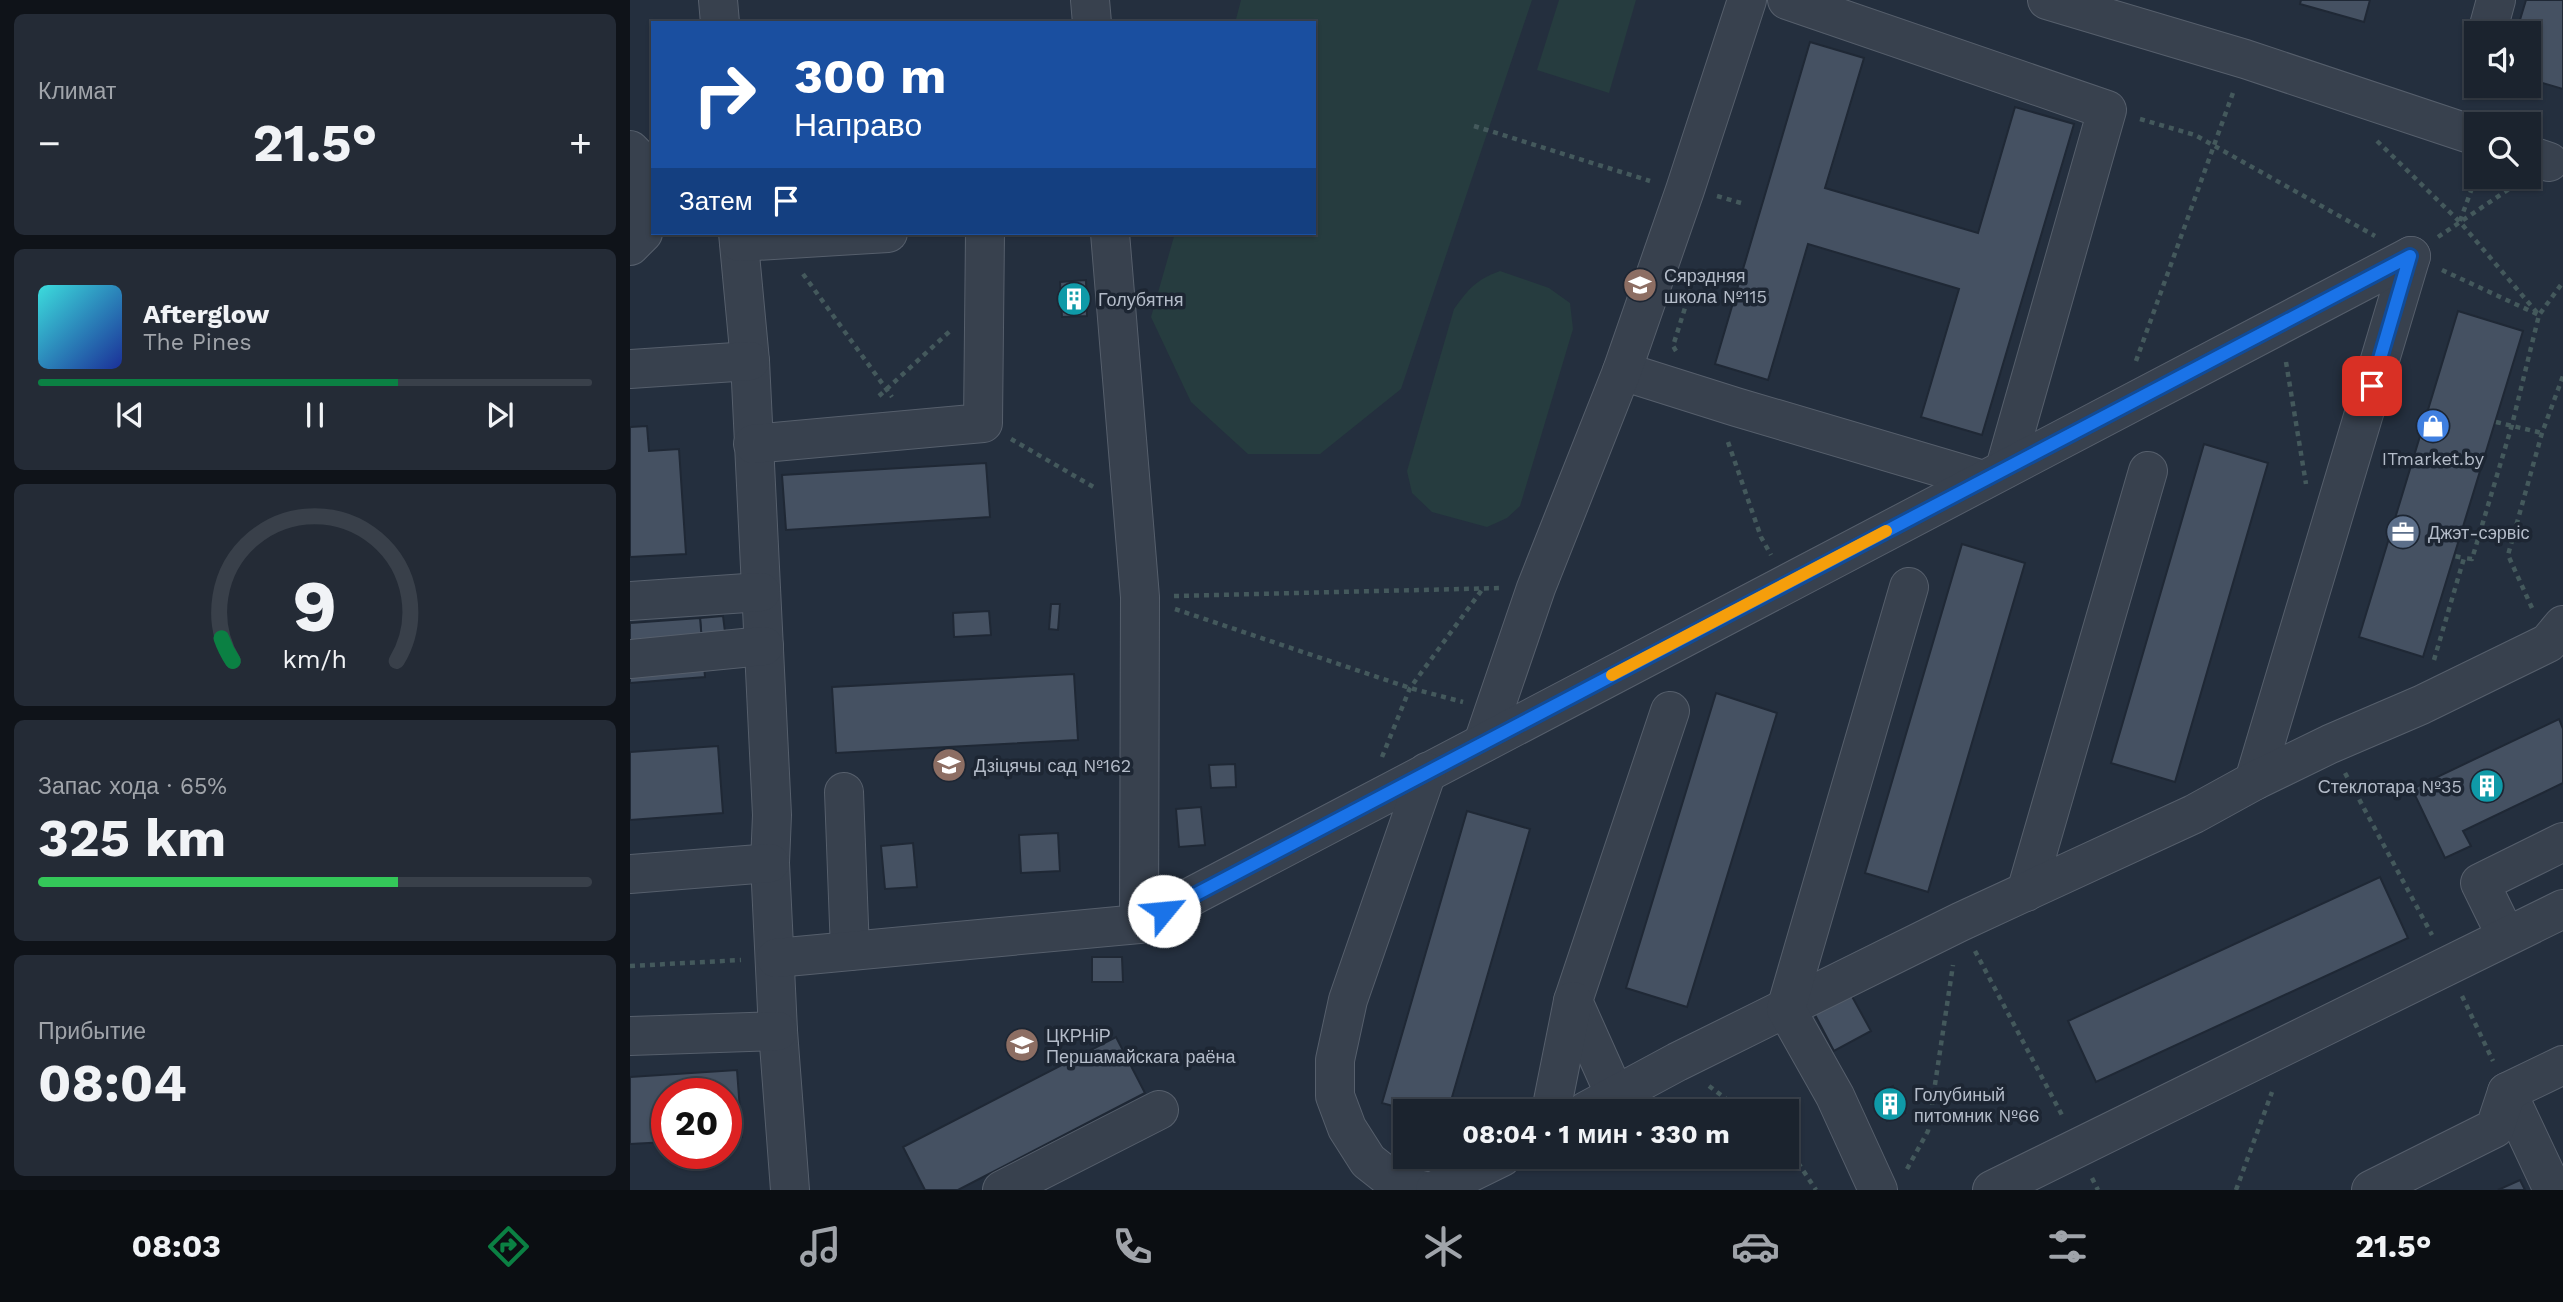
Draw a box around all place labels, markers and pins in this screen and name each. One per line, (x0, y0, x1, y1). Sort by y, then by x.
place label: Сярэдняя школа №115 (1664, 265, 1767, 307)
school or university icon: Сярэдняя школа №115 (1621, 266, 1659, 304)
building icon: Голубятня (1055, 280, 1093, 318)
place label: Голубятня (1098, 289, 1183, 310)
pin (2342, 356, 2402, 416)
shop icon: ITmarket.by (2414, 407, 2452, 445)
place label: ITmarket.by (2382, 448, 2485, 469)
office icon: Джэт-сэрвіс (2384, 513, 2422, 551)
place label: Джэт-сэрвіс (2428, 522, 2529, 543)
school or university icon: Дзіцячы сад №162 (930, 746, 968, 784)
place label: Дзіцячы сад №162 (974, 755, 1131, 776)
building icon: Стеклотара №35 (2468, 767, 2506, 805)
place label: Стеклотара №35 (2318, 776, 2462, 797)
place label: ЦКРНіР Першамайскага раёна (1046, 1025, 1236, 1067)
school or university icon: ЦКРНіР Першамайскага раёна (1003, 1026, 1041, 1064)
place label: Голубиный питомник №66 (1914, 1084, 2040, 1126)
building icon: Голубиный питомник №66 (1871, 1085, 1909, 1123)

